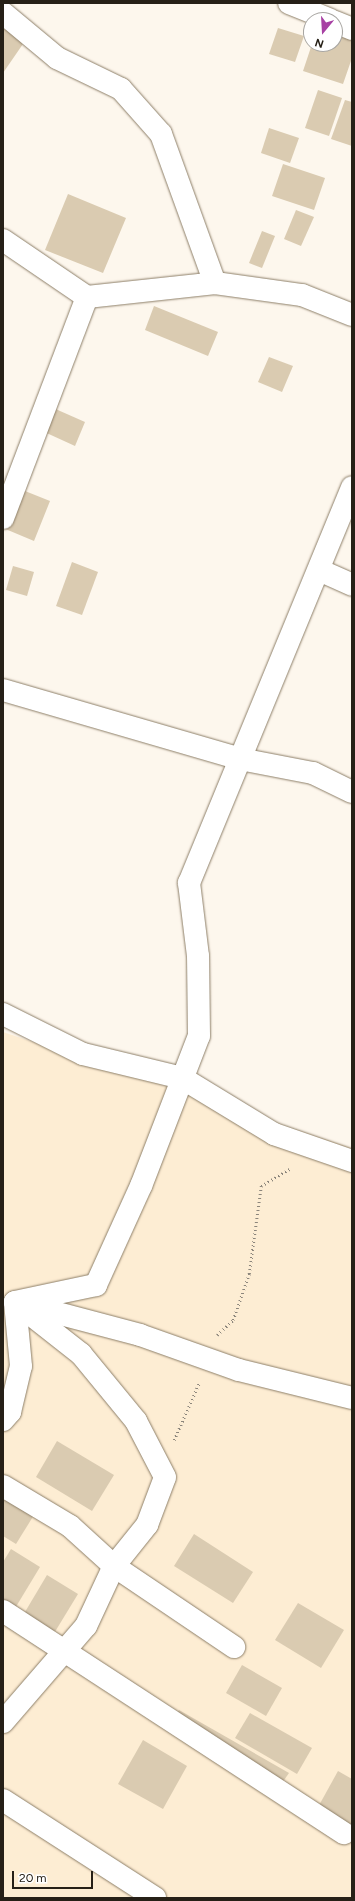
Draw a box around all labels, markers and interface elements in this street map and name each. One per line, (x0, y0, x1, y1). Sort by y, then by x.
north arrow (303, 12, 343, 52)
text: N (313, 35, 326, 50)
scale bar (14, 1863, 95, 1889)
text: 20 m (19, 1871, 47, 1885)

